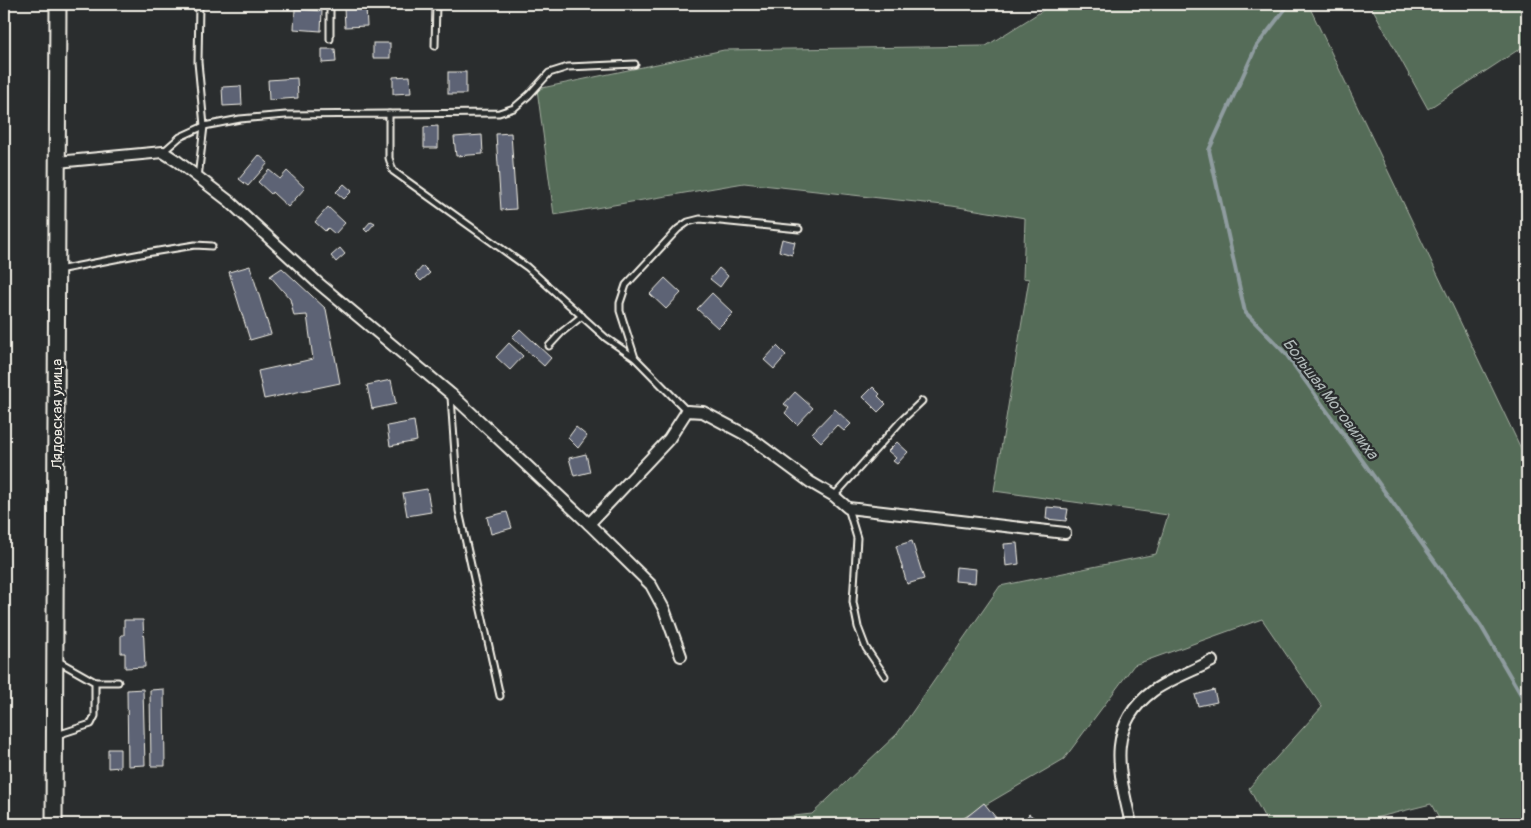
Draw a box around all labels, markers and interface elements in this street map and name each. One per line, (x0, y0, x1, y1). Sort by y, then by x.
water label: Большая Мотовилиха (1278, 334, 1383, 464)
street label: Лядовская улица (48, 359, 67, 470)

